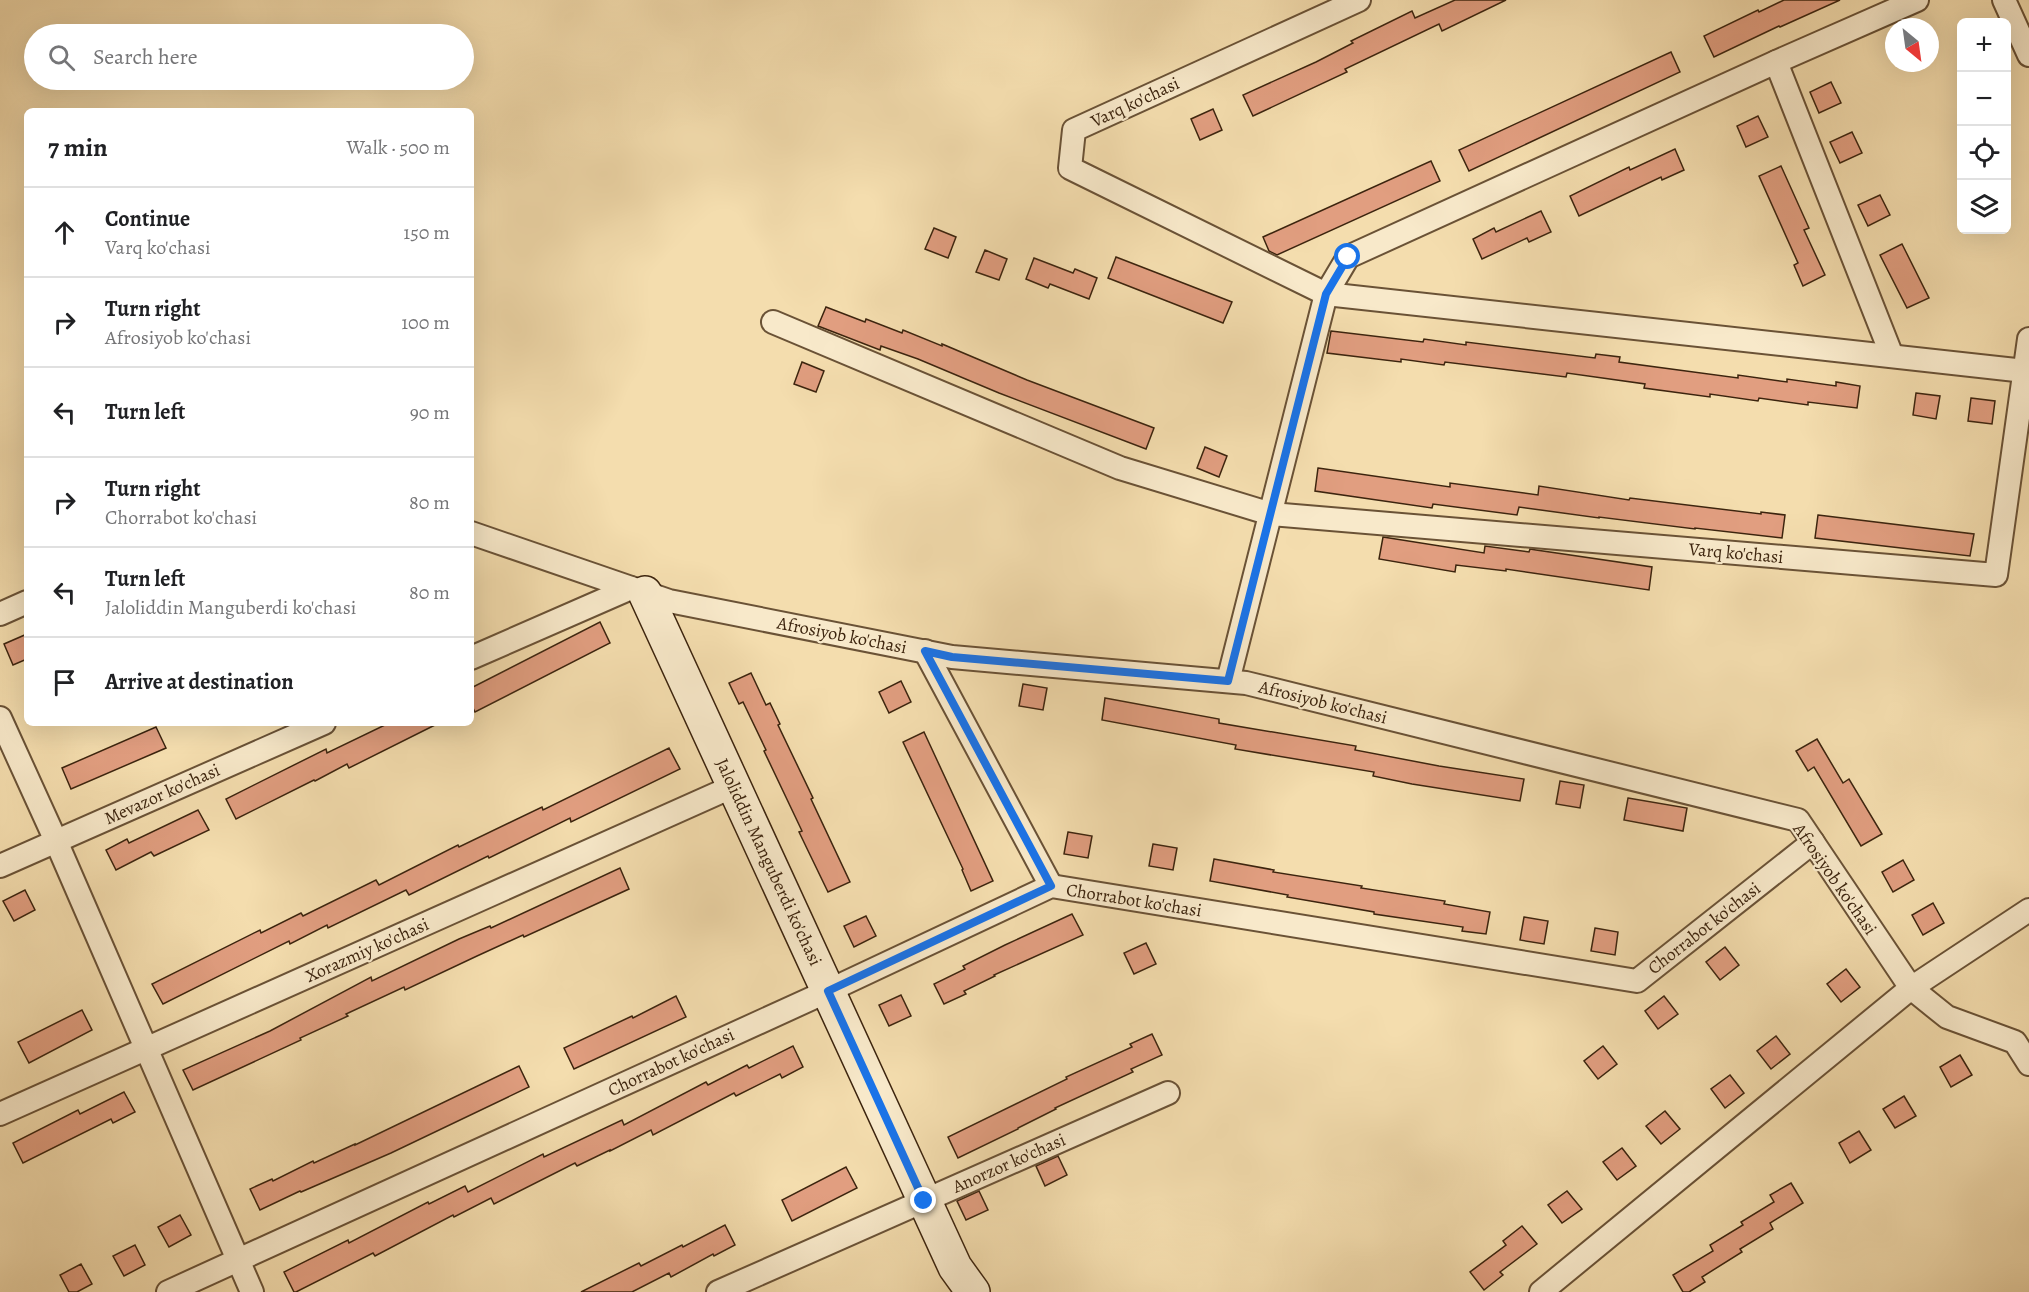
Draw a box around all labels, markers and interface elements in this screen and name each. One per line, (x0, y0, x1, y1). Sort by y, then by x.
north arrow (1885, 18, 1939, 72)
map controls (1957, 18, 2011, 234)
button: + (1957, 18, 2011, 72)
search box (24, 24, 474, 90)
icon: search (45, 41, 78, 74)
text: Search here (93, 42, 198, 72)
street label: Varq ko'chasi (1086, 71, 1183, 133)
button: − (1957, 72, 2011, 126)
button: locate (1957, 126, 2011, 180)
text: 7 min (48, 130, 108, 165)
text: Walk · 500 m (346, 134, 450, 161)
button: layers (1957, 180, 2011, 234)
text: Continue (105, 204, 190, 234)
icon: ahead (48, 216, 81, 249)
text: 150 m (403, 219, 450, 246)
text: Varq ko'chasi (105, 234, 211, 261)
route start (1334, 243, 1360, 269)
text: Turn right (105, 294, 201, 324)
icon: right (48, 306, 81, 339)
text: 100 m (401, 309, 450, 336)
text: Afrosiyob ko'chasi (105, 324, 251, 351)
icon: left (48, 396, 81, 429)
text: Turn left (105, 397, 185, 427)
text: 90 m (410, 399, 450, 426)
text: Turn right (105, 474, 201, 504)
icon: right (48, 486, 81, 519)
text: 80 m (409, 489, 450, 516)
text: Chorrabot ko'chasi (105, 504, 257, 531)
street label: Varq ko'chasi (1687, 537, 1784, 569)
text: Turn left (105, 564, 185, 594)
icon: left (48, 576, 81, 609)
text: 80 m (409, 579, 450, 606)
text: Jaloliddin Manguberdi ko'chasi (105, 594, 356, 621)
street label: Afrosiyob ko'chasi (774, 610, 909, 659)
icon: arrive (48, 666, 81, 699)
text: Arrive at destination (105, 667, 294, 697)
street label: Afrosiyob ko'chasi (1255, 674, 1390, 730)
street label: Jaloliddin Manguberdi ko'chasi (710, 754, 828, 970)
street label: Mevazor ko'chasi (100, 758, 224, 830)
street label: Afrosiyob ko'chasi (1787, 817, 1883, 940)
street label: Chorrabot ko'chasi (1643, 876, 1765, 980)
street label: Chorrabot ko'chasi (1064, 877, 1204, 923)
street label: Xorazmiy ko'chasi (301, 912, 433, 988)
street label: Chorrabot ko'chasi (604, 1022, 738, 1102)
street label: Anorzor ko'chasi (948, 1127, 1069, 1199)
route end (910, 1187, 936, 1213)

